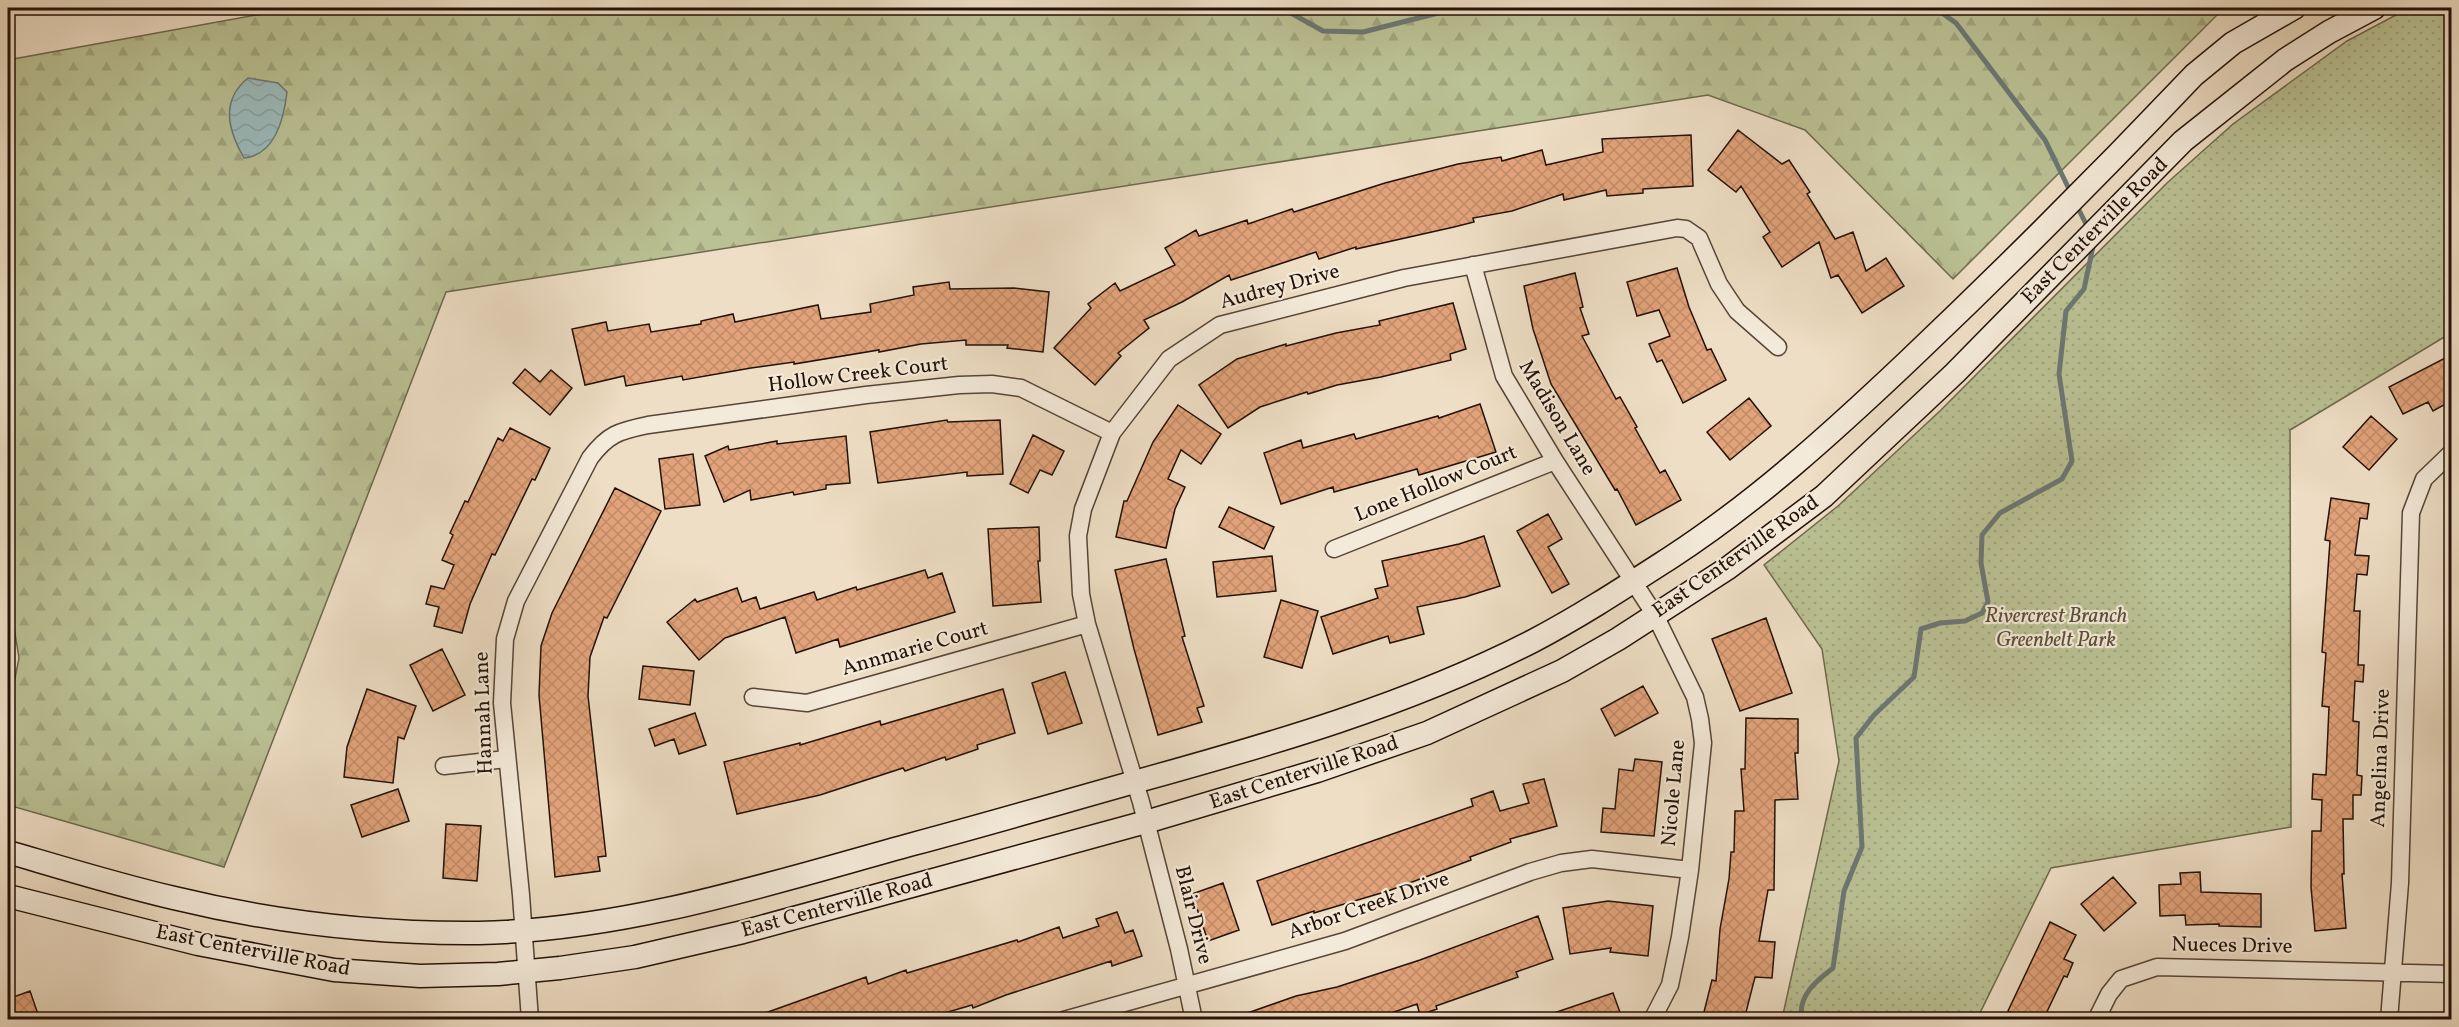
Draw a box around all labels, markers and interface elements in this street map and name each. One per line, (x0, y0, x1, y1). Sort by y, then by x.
street label: East Centerville Road (2015, 151, 2175, 311)
street label: Audrey Drive (1217, 257, 1343, 317)
street label: Hollow Creek Court (766, 350, 950, 400)
street label: Madison Lane (1511, 355, 1603, 481)
street label: Lone Hollow Court (1351, 438, 1521, 530)
street label: East Centerville Road (1647, 489, 1825, 625)
park label: Rivercrest Branch Greenbelt Park (1985, 602, 2127, 655)
street label: Annmarie Court (838, 614, 992, 684)
street label: Hannah Lane (467, 651, 501, 775)
street label: Angelina Drive (2364, 688, 2398, 828)
street label: East Centerville Road (1206, 729, 1402, 817)
street label: Nicole Lane (1655, 738, 1693, 848)
street label: Blair Drive (1167, 863, 1219, 967)
street label: Arbor Creek Drive (1285, 865, 1453, 947)
street label: East Centerville Road (738, 866, 936, 946)
street label: East Centerville Road (153, 918, 353, 984)
street label: Nueces Drive (2171, 930, 2293, 962)

